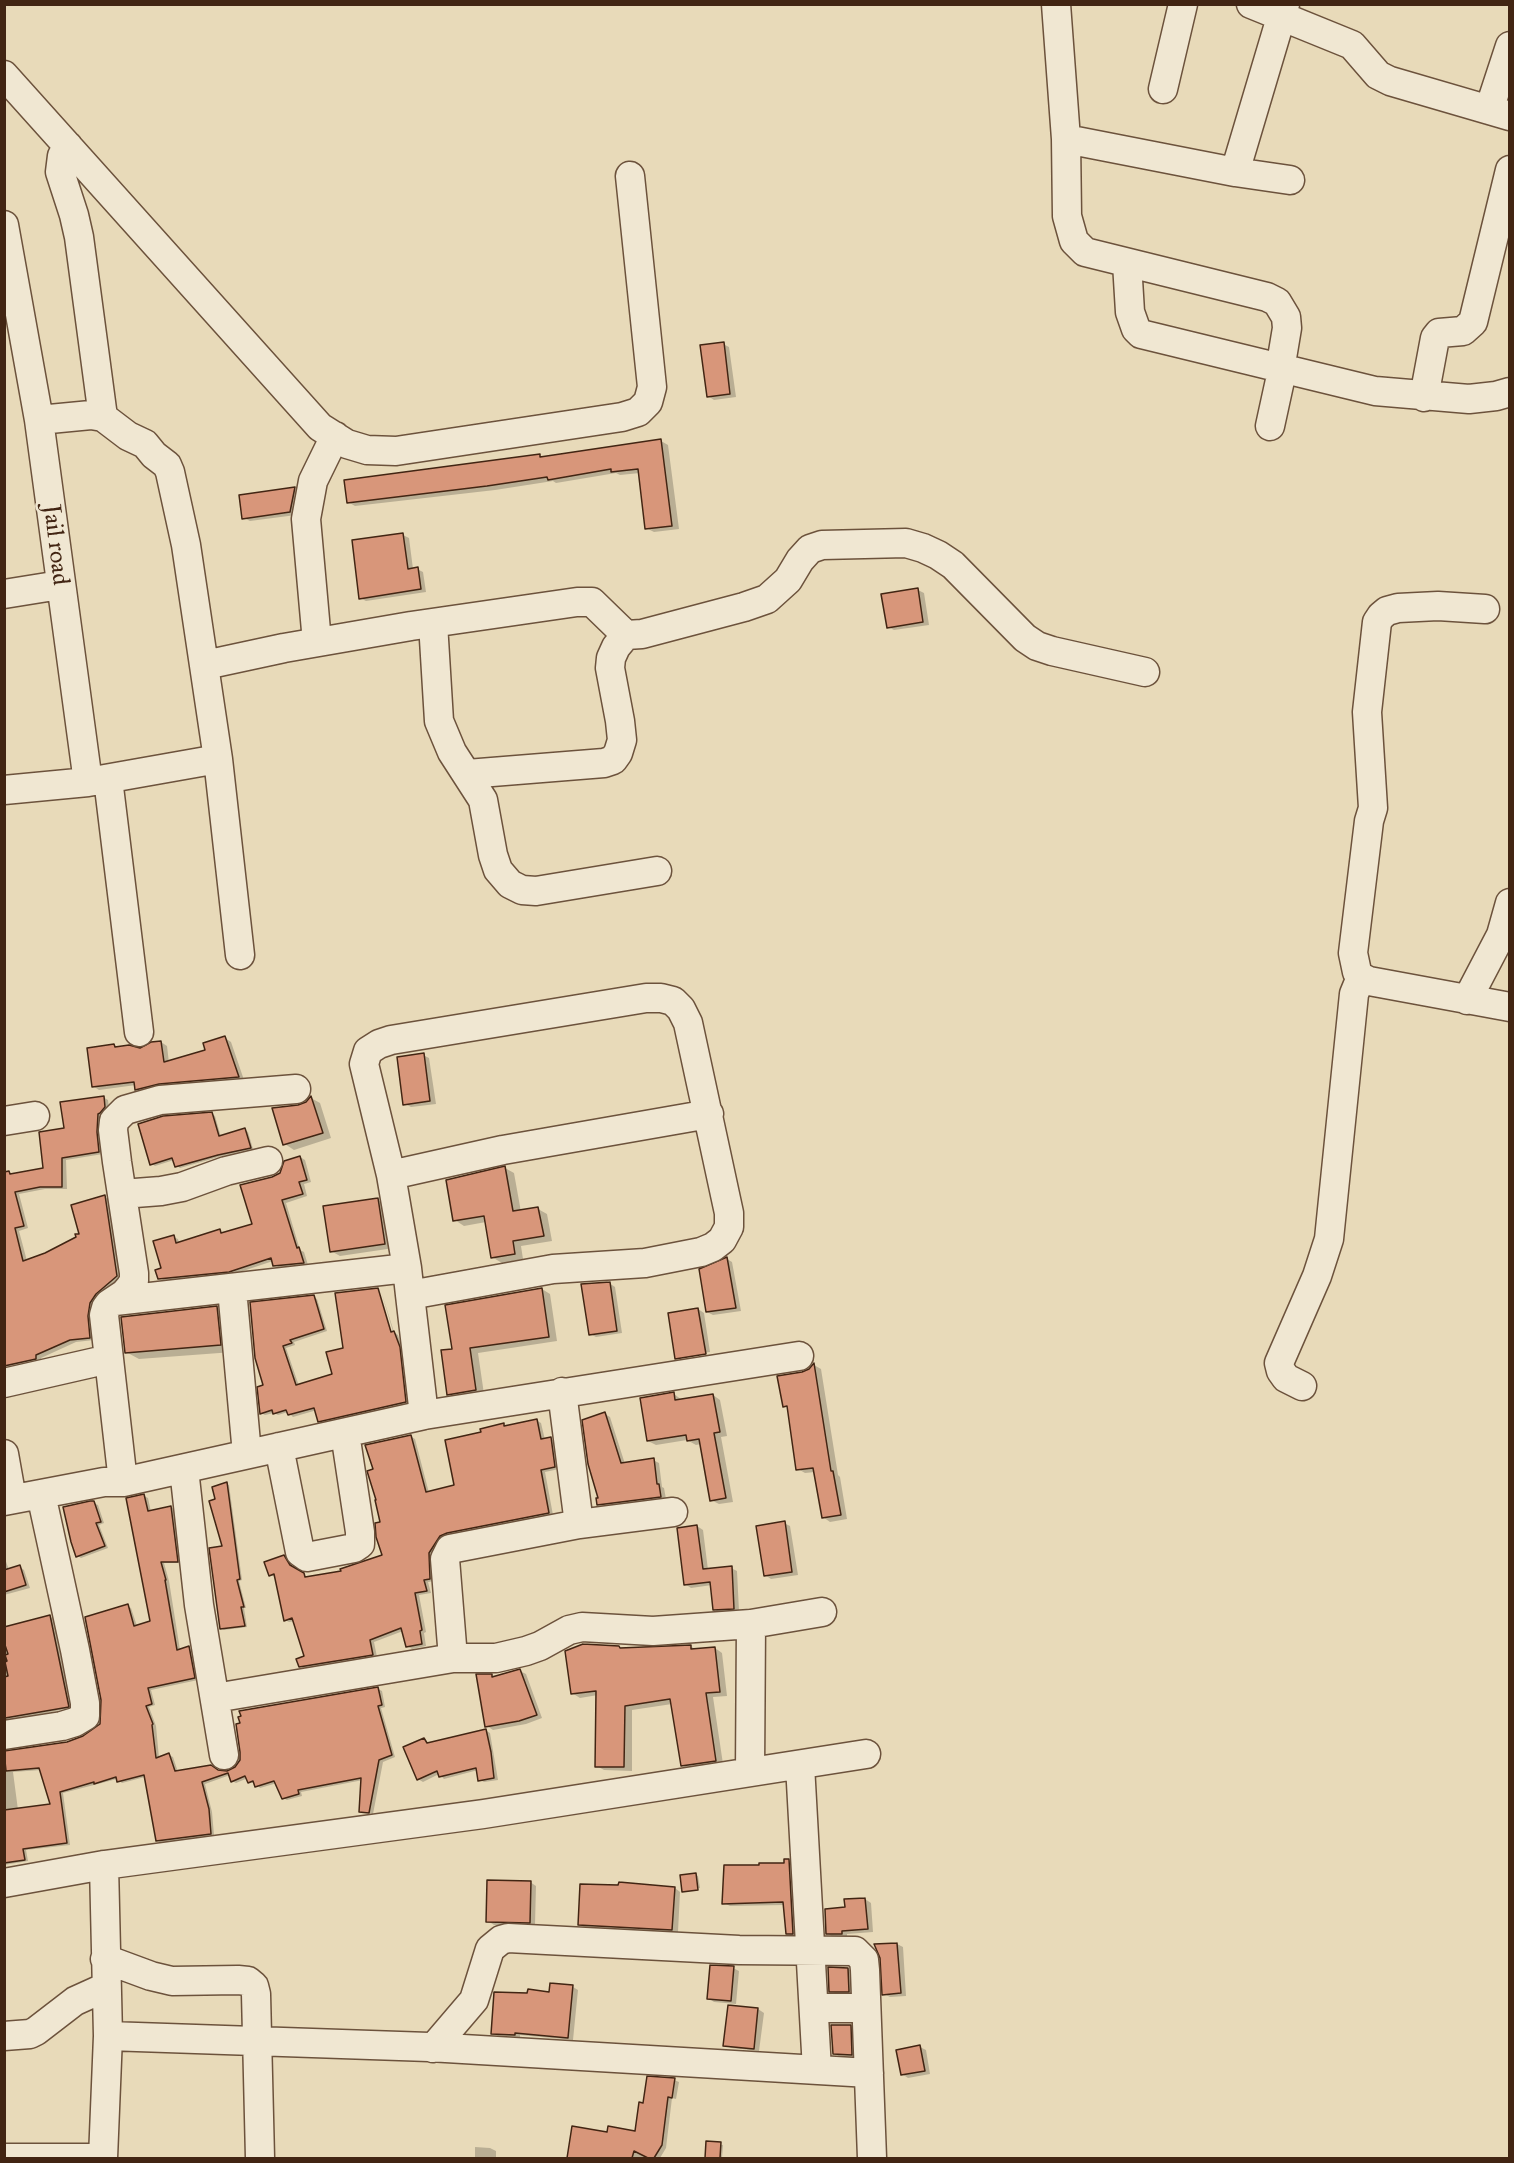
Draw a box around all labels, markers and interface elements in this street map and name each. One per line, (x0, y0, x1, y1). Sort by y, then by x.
street label: Jail road (36, 503, 74, 587)

